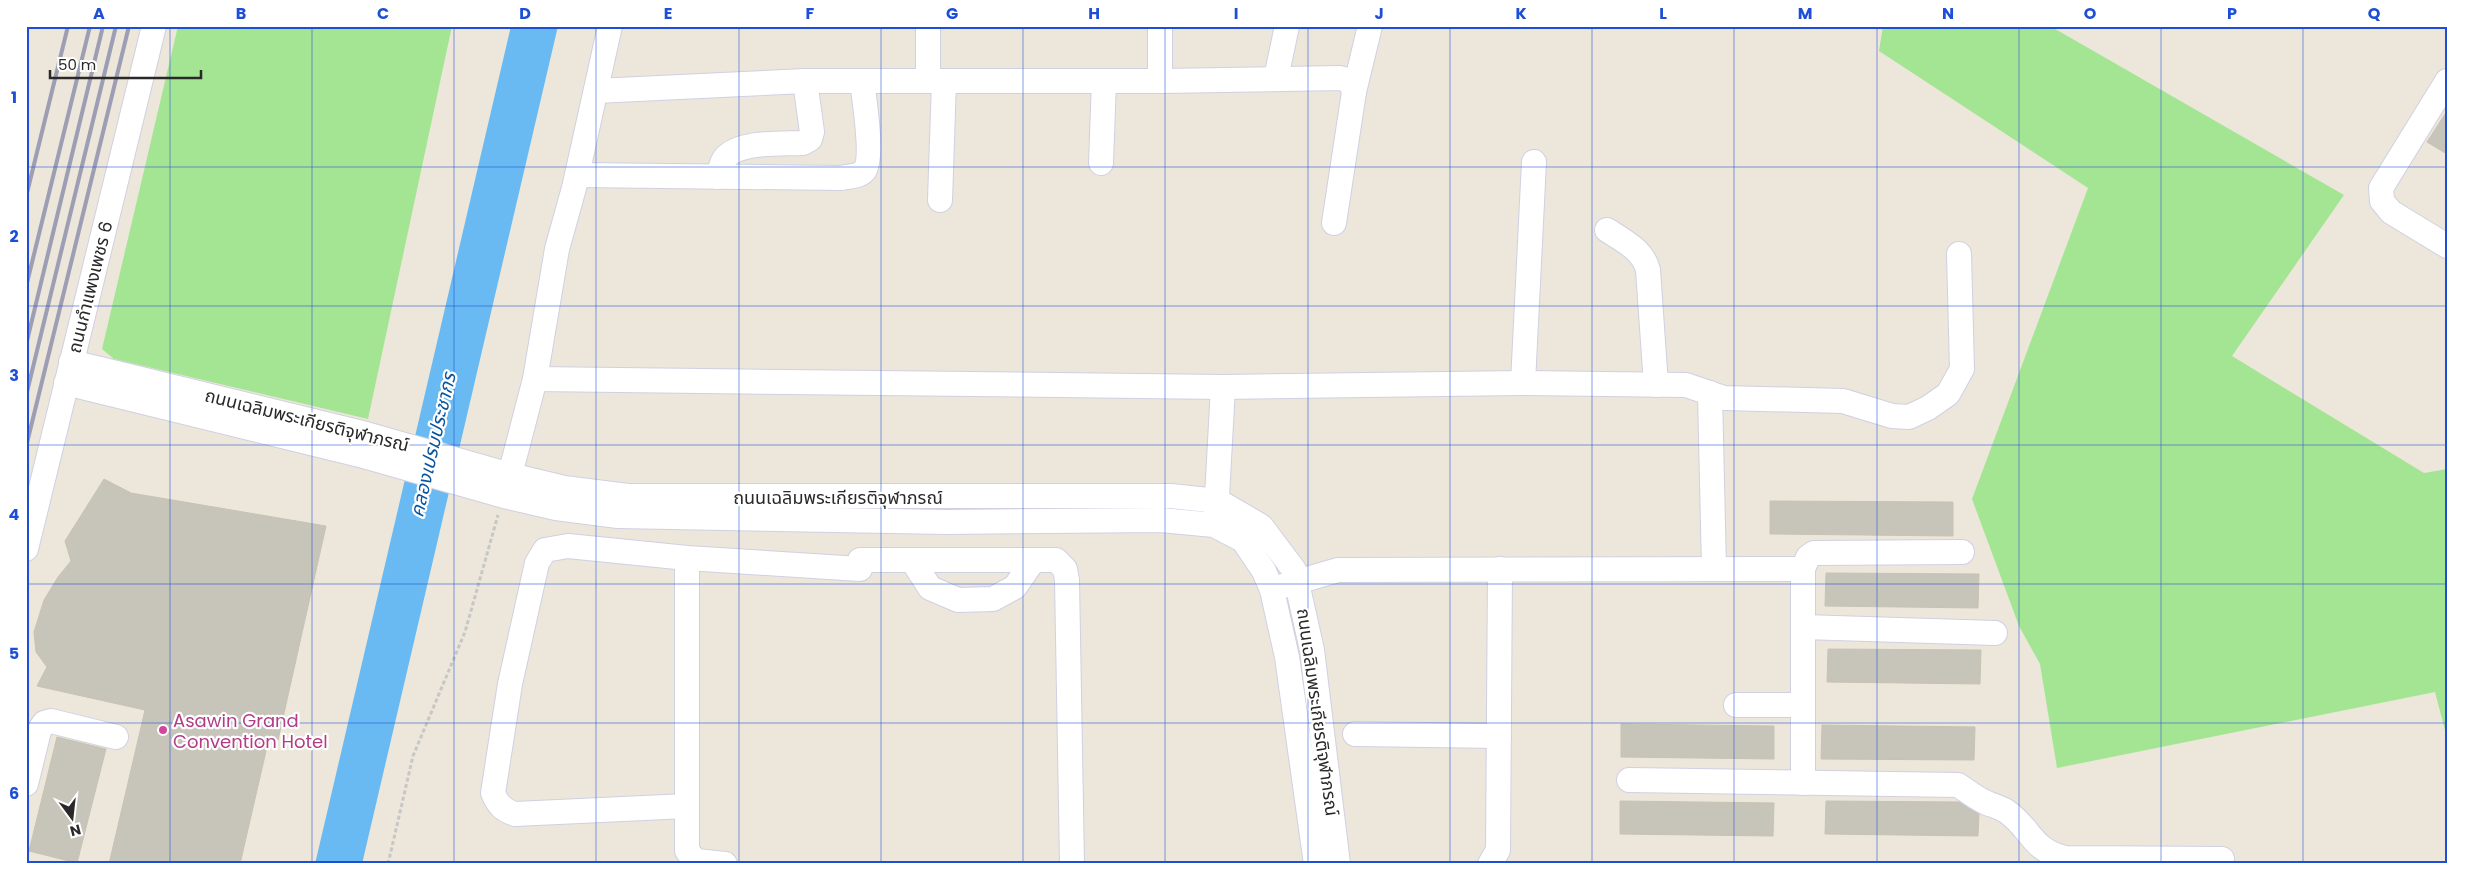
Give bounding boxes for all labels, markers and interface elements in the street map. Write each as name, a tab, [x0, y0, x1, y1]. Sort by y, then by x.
text: A	[93, 2, 105, 25]
text: B	[236, 2, 246, 25]
text: C	[377, 2, 389, 25]
text: D	[519, 2, 531, 25]
text: E	[664, 2, 672, 25]
text: F	[806, 2, 815, 25]
text: G	[946, 2, 958, 25]
text: H	[1088, 2, 1100, 25]
text: I	[1234, 2, 1238, 25]
text: J	[1374, 2, 1384, 25]
text: K	[1515, 2, 1527, 25]
text: L	[1659, 2, 1667, 25]
text: M	[1798, 2, 1812, 25]
text: N	[1942, 2, 1954, 25]
text: O	[2084, 2, 2097, 25]
text: P	[2227, 2, 2237, 25]
text: Q	[2368, 2, 2381, 25]
scale bar	[50, 48, 201, 80]
text: 50 m	[58, 54, 96, 75]
text: 1	[11, 86, 17, 109]
street label: ถนนกำแพงเพชร 6	[61, 218, 119, 356]
text: 2	[9, 225, 19, 248]
text: 3	[9, 364, 19, 387]
water label: คลองเปรมประชากร	[403, 368, 463, 520]
street label: ถนนเฉลิมพระเกียรติจุฬาภรณ์	[202, 383, 412, 457]
street label: ถนนเฉลิมพระเกียรติจุฬาภรณ์	[733, 485, 943, 510]
text: 4	[9, 503, 20, 526]
street label: ถนนเฉลิมพระเกียรติจุฬาภรณ์	[1291, 607, 1345, 817]
text: 5	[9, 642, 19, 665]
place label: Asawin Grand Convention Hotel	[173, 708, 328, 754]
marker: Asawin Grand Convention Hotel	[157, 724, 169, 736]
text: 6	[9, 782, 19, 805]
north arrow	[48, 792, 98, 842]
text: N	[68, 820, 83, 842]

